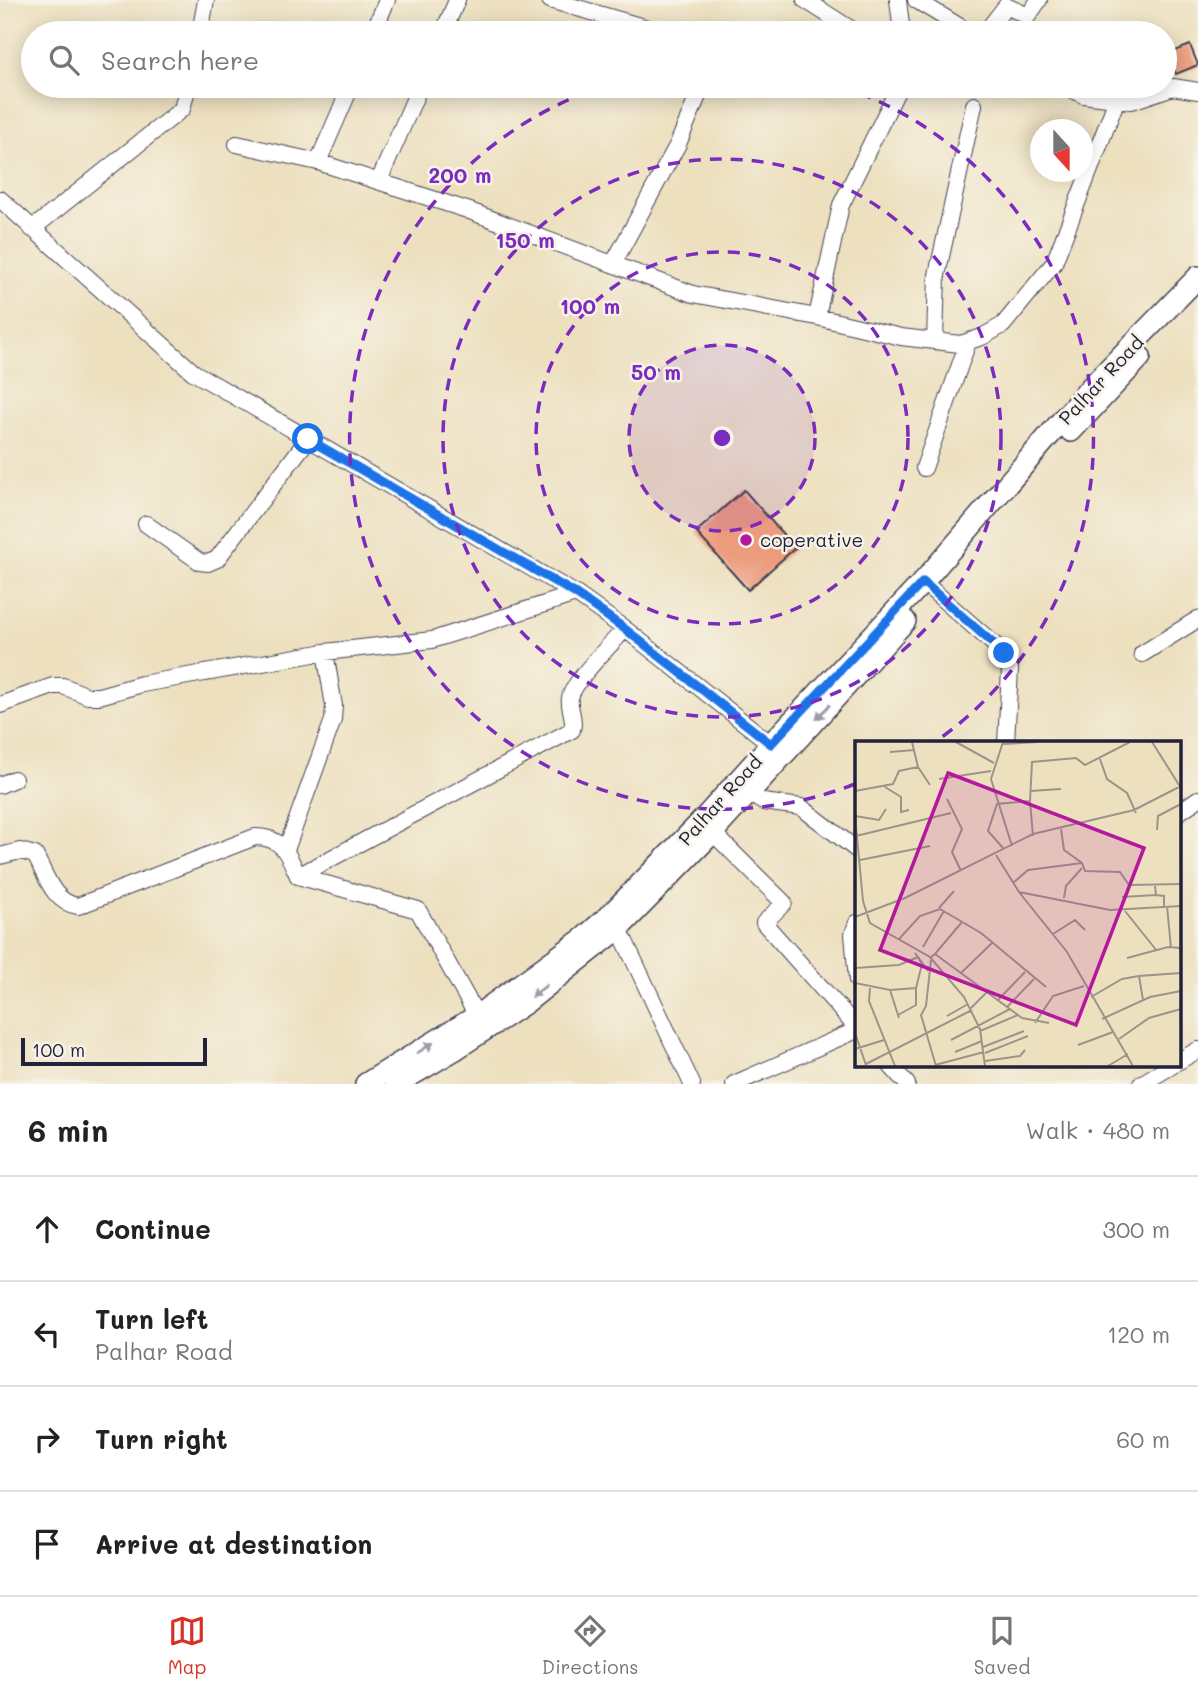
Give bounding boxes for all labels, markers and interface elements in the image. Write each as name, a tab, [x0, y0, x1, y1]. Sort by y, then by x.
search box	[21, 21, 1177, 98]
icon: search	[45, 41, 83, 79]
text: Search here	[101, 43, 259, 77]
north arrow	[1030, 119, 1093, 182]
text: 200 m	[429, 161, 491, 188]
text: 150 m	[495, 226, 555, 253]
text: 100 m	[560, 292, 620, 319]
street label: Palhar Road	[1053, 330, 1149, 430]
text: 50 m	[631, 358, 681, 385]
route start	[292, 423, 323, 454]
centre of rings	[710, 426, 734, 450]
place label: coperative	[760, 527, 863, 552]
marker: coperative	[738, 532, 754, 548]
route end	[988, 637, 1019, 668]
one-way arrow	[815, 703, 831, 721]
inset map	[855, 741, 1180, 1066]
street label: Palhar Road	[672, 749, 767, 850]
one-way arrow	[531, 984, 549, 999]
scale bar	[21, 1035, 206, 1067]
text: 100 m	[32, 1037, 85, 1062]
one-way arrow	[415, 1042, 434, 1055]
text: 6 min	[28, 1110, 108, 1150]
text: Walk · 480 m	[1025, 1115, 1170, 1145]
icon: ahead	[28, 1210, 66, 1248]
text: Continue	[95, 1212, 211, 1246]
text: 300 m	[1102, 1214, 1170, 1244]
text: Turn left	[95, 1302, 208, 1336]
icon: left	[28, 1315, 66, 1353]
text: 120 m	[1107, 1319, 1170, 1349]
text: Palhar Road	[95, 1336, 233, 1366]
icon: right	[28, 1420, 66, 1458]
text: Turn right	[95, 1422, 228, 1456]
text: 60 m	[1116, 1424, 1170, 1454]
icon: arrive	[28, 1525, 66, 1563]
text: Arrive at destination	[95, 1527, 372, 1561]
tab: Map	[168, 1612, 206, 1679]
tab: Directions	[542, 1612, 638, 1679]
tab: Saved	[974, 1612, 1030, 1679]

